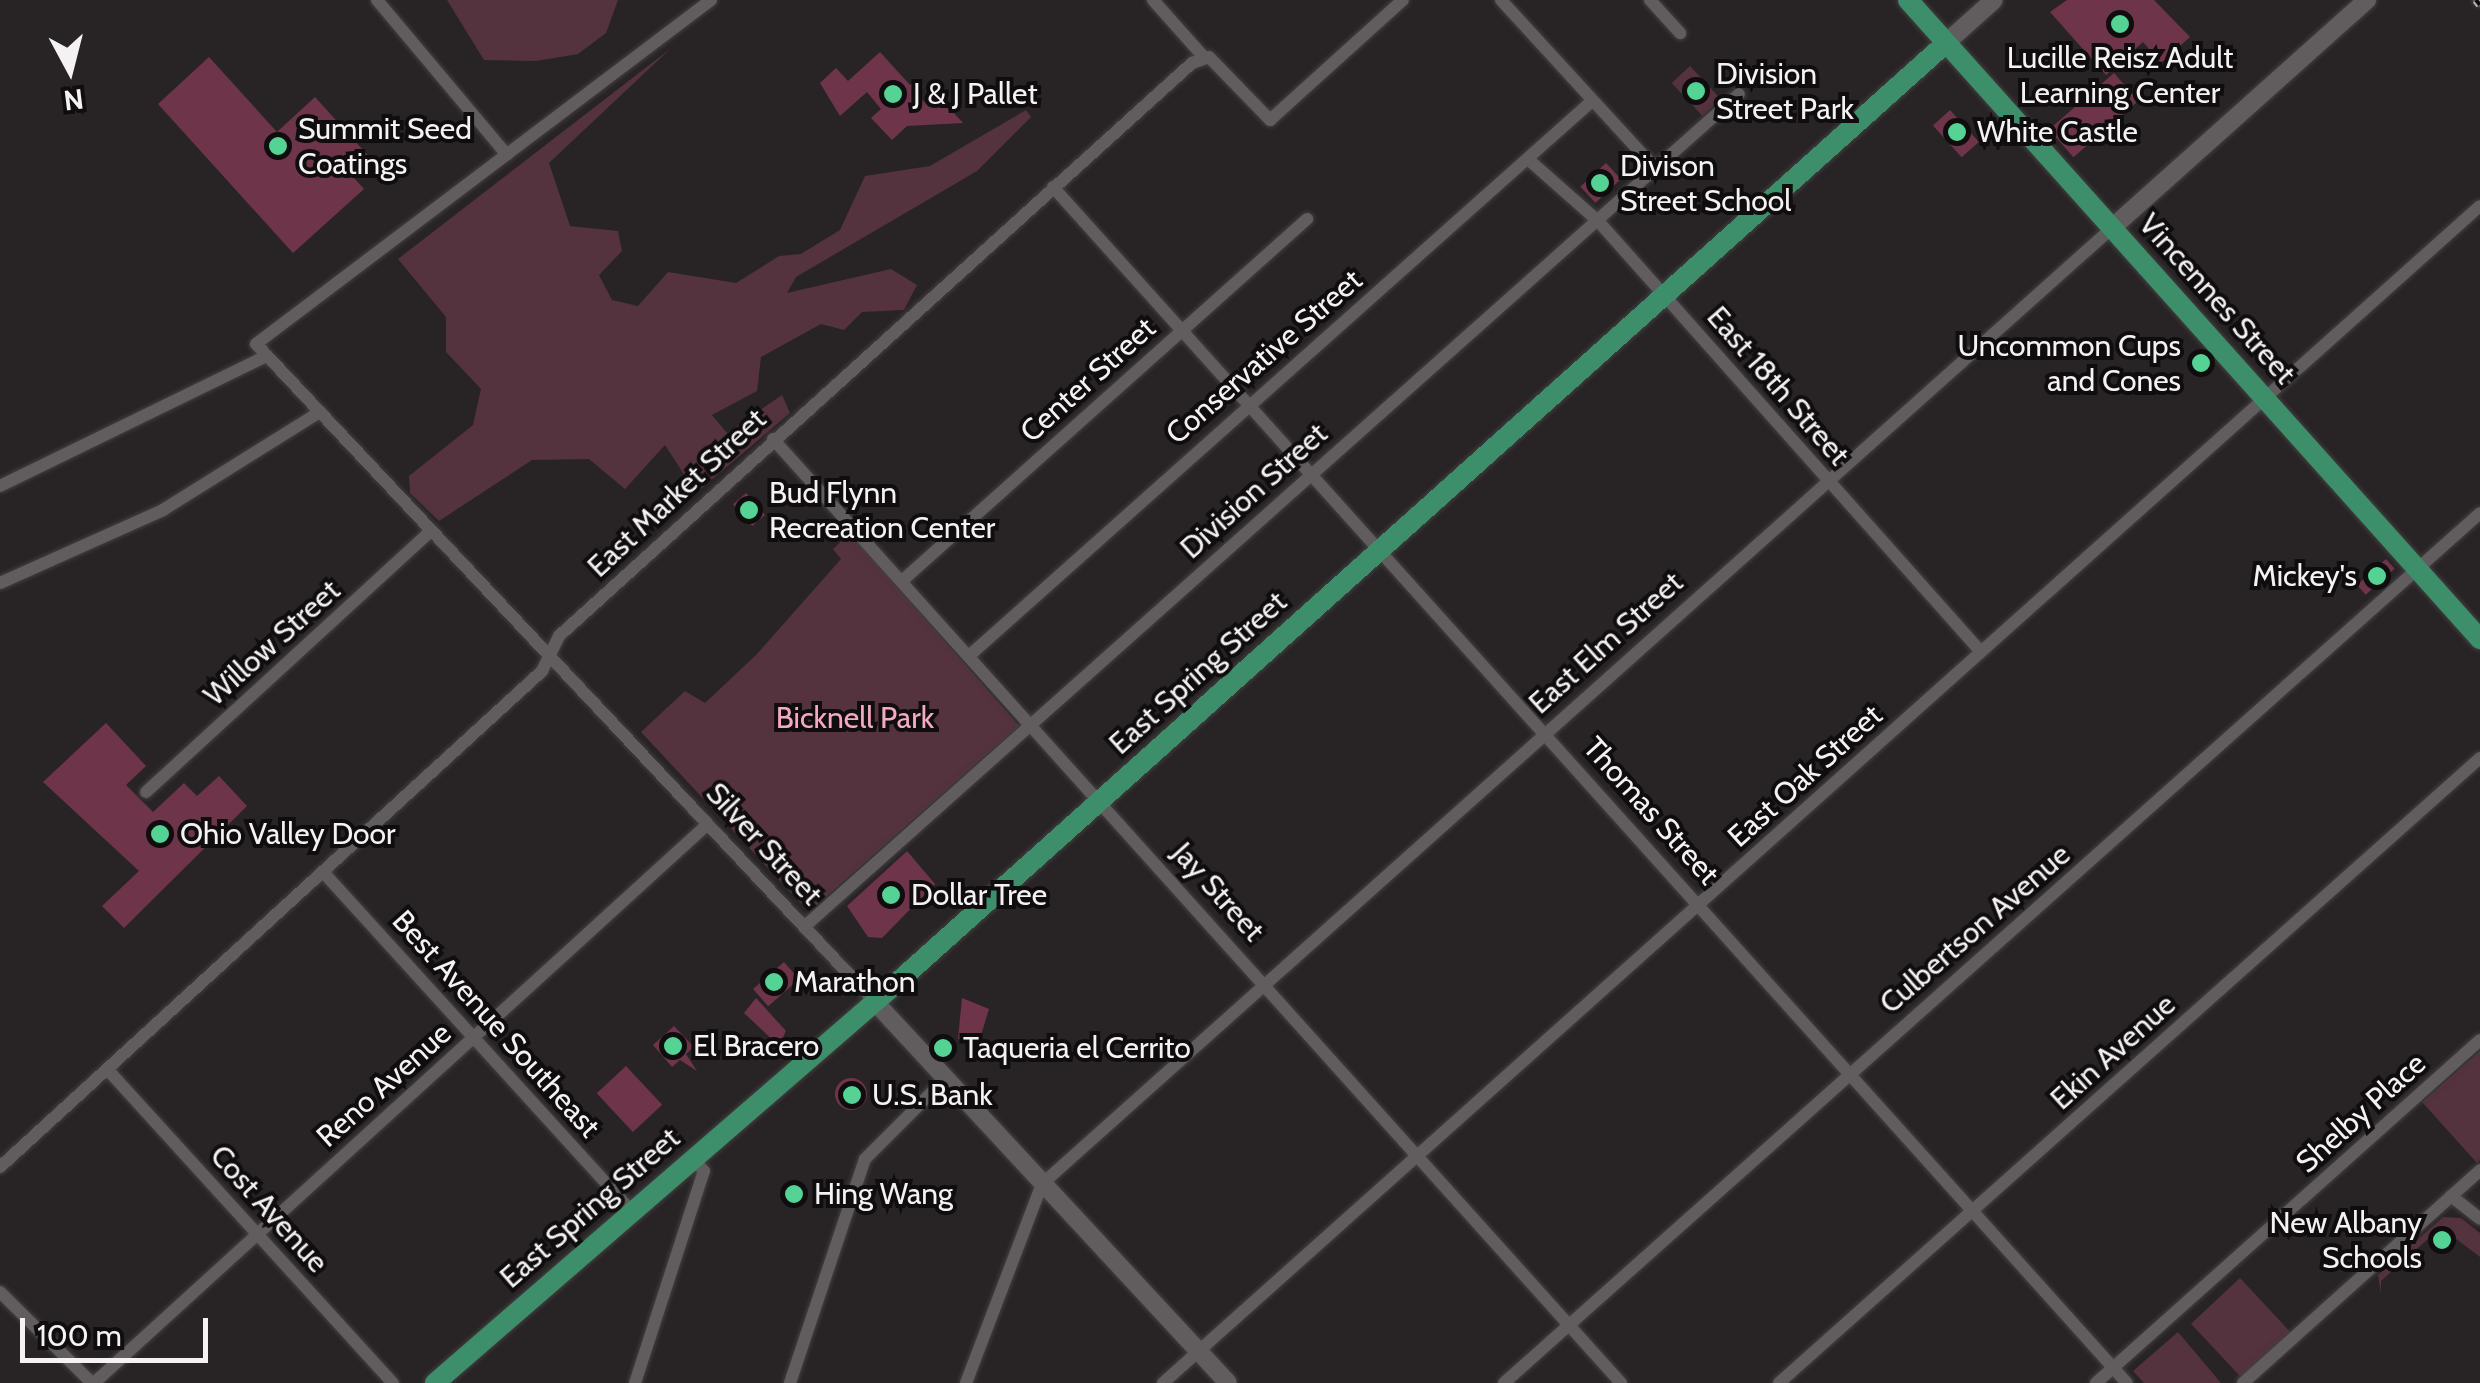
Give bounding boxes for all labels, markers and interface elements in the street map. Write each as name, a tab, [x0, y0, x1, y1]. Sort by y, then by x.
marker: Lucille Reisz Adult Learning Center	[2109, 13, 2131, 35]
north arrow	[20, 20, 120, 120]
place label: Lucille Reisz Adult Learning Center	[2007, 40, 2233, 110]
place label: Division Street Park	[1716, 56, 1854, 126]
place label: J & J Pallet	[913, 76, 1037, 112]
marker: Division Street Park	[1685, 80, 1707, 102]
text: N	[62, 82, 86, 118]
marker: J & J Pallet	[882, 83, 904, 105]
place label: Summit Seed Coatings	[298, 111, 472, 182]
place label: White Castle	[1977, 114, 2138, 150]
marker: White Castle	[1946, 121, 1968, 143]
marker: Summit Seed Coatings	[267, 135, 289, 157]
place label: Divison Street School	[1620, 148, 1791, 218]
marker: Divison Street School	[1589, 172, 1611, 194]
street label: Vincennes Street	[2131, 206, 2303, 392]
street label: Conservative Street	[1159, 262, 1369, 452]
street label: East 18th Street	[1699, 299, 1857, 473]
street label: Center Street	[1013, 310, 1163, 450]
place label: Uncommon Cups and Cones	[1958, 328, 2181, 398]
marker: Uncommon Cups and Cones	[2190, 352, 2212, 374]
street label: East Market Street	[580, 401, 774, 585]
street label: Division Street	[1173, 416, 1335, 566]
place label: Bud Flynn Recreation Center	[769, 475, 995, 546]
marker: Bud Flynn Recreation Center	[738, 499, 760, 521]
place label: Mickey's	[2253, 558, 2357, 594]
street label: East Elm Street	[1522, 565, 1690, 721]
marker: Mickey's	[2366, 565, 2388, 587]
street label: Willow Street	[197, 573, 347, 713]
street label: East Spring Street	[1102, 584, 1294, 762]
street label: East Oak Street	[1721, 697, 1889, 855]
park label: Bicknell Park	[776, 700, 934, 736]
street label: Thomas Street	[1576, 730, 1726, 892]
street label: Silver Street	[698, 776, 830, 912]
place label: Ohio Valley Door	[180, 816, 396, 852]
marker: Ohio Valley Door	[149, 823, 171, 845]
street label: Jay Street	[1164, 835, 1272, 949]
street label: Culbertson Avenue	[1873, 837, 2077, 1021]
place label: Dollar Tree	[911, 877, 1047, 913]
marker: Dollar Tree	[880, 884, 902, 906]
street label: Best Avenue Southeast	[385, 903, 607, 1145]
place label: Marathon	[794, 964, 916, 1000]
marker: Marathon	[763, 971, 785, 993]
street label: Ekin Avenue	[2043, 987, 2183, 1117]
street label: Reno Avenue	[310, 1015, 458, 1155]
place label: El Bracero	[693, 1028, 819, 1064]
place label: Taqueria el Cerrito	[963, 1030, 1191, 1066]
marker: El Bracero	[662, 1035, 684, 1057]
marker: Taqueria el Cerrito	[932, 1037, 954, 1059]
street label: Shelby Place	[2289, 1046, 2433, 1180]
place label: U.S. Bank	[872, 1077, 993, 1113]
marker: U.S. Bank	[841, 1084, 863, 1106]
street label: East Spring Street	[493, 1120, 687, 1296]
street label: Cost Avenue	[202, 1138, 336, 1280]
place label: Hing Wang	[814, 1176, 953, 1212]
marker: Hing Wang	[783, 1183, 805, 1205]
place label: New Albany Schools	[2270, 1205, 2422, 1276]
marker: New Albany Schools	[2431, 1229, 2453, 1251]
scale bar	[25, 1298, 212, 1360]
text: 100 m	[37, 1317, 122, 1354]

